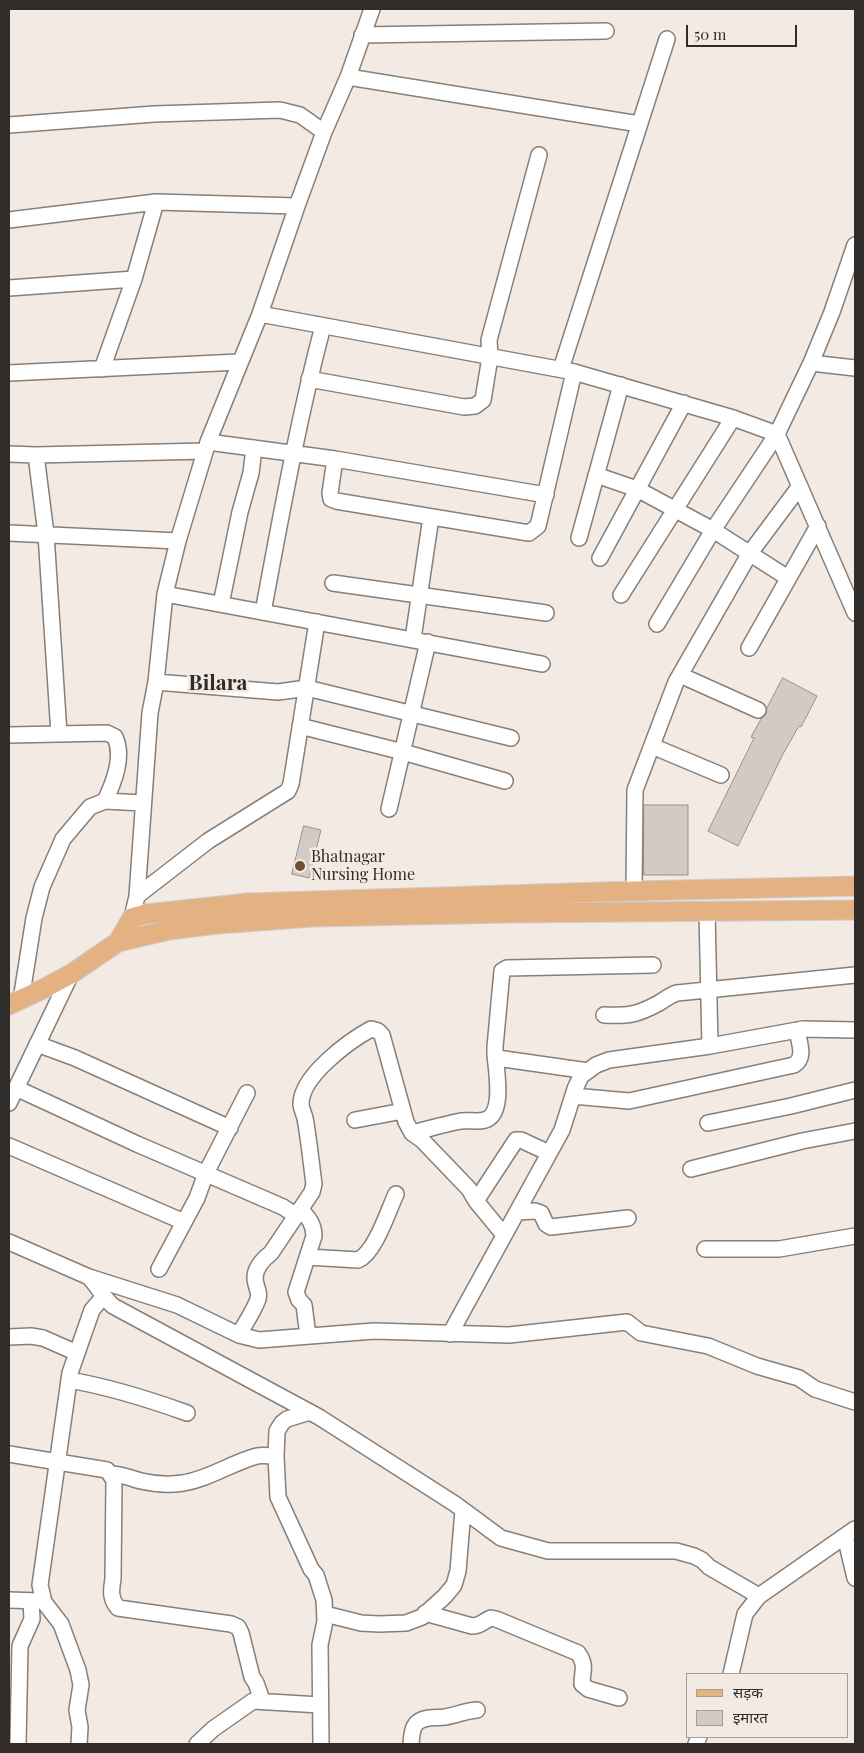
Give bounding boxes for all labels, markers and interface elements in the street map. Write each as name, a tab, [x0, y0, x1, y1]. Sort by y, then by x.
scale bar	[689, 15, 800, 47]
text: 50 m	[694, 24, 726, 44]
district label: Bilara	[189, 670, 247, 696]
place label: Bhatnagar Nursing Home	[311, 847, 415, 885]
marker: Bhatnagar Nursing Home	[293, 859, 307, 873]
legend	[686, 1673, 849, 1738]
text: सड़क	[733, 1682, 763, 1702]
text: इमारत	[733, 1707, 768, 1727]

